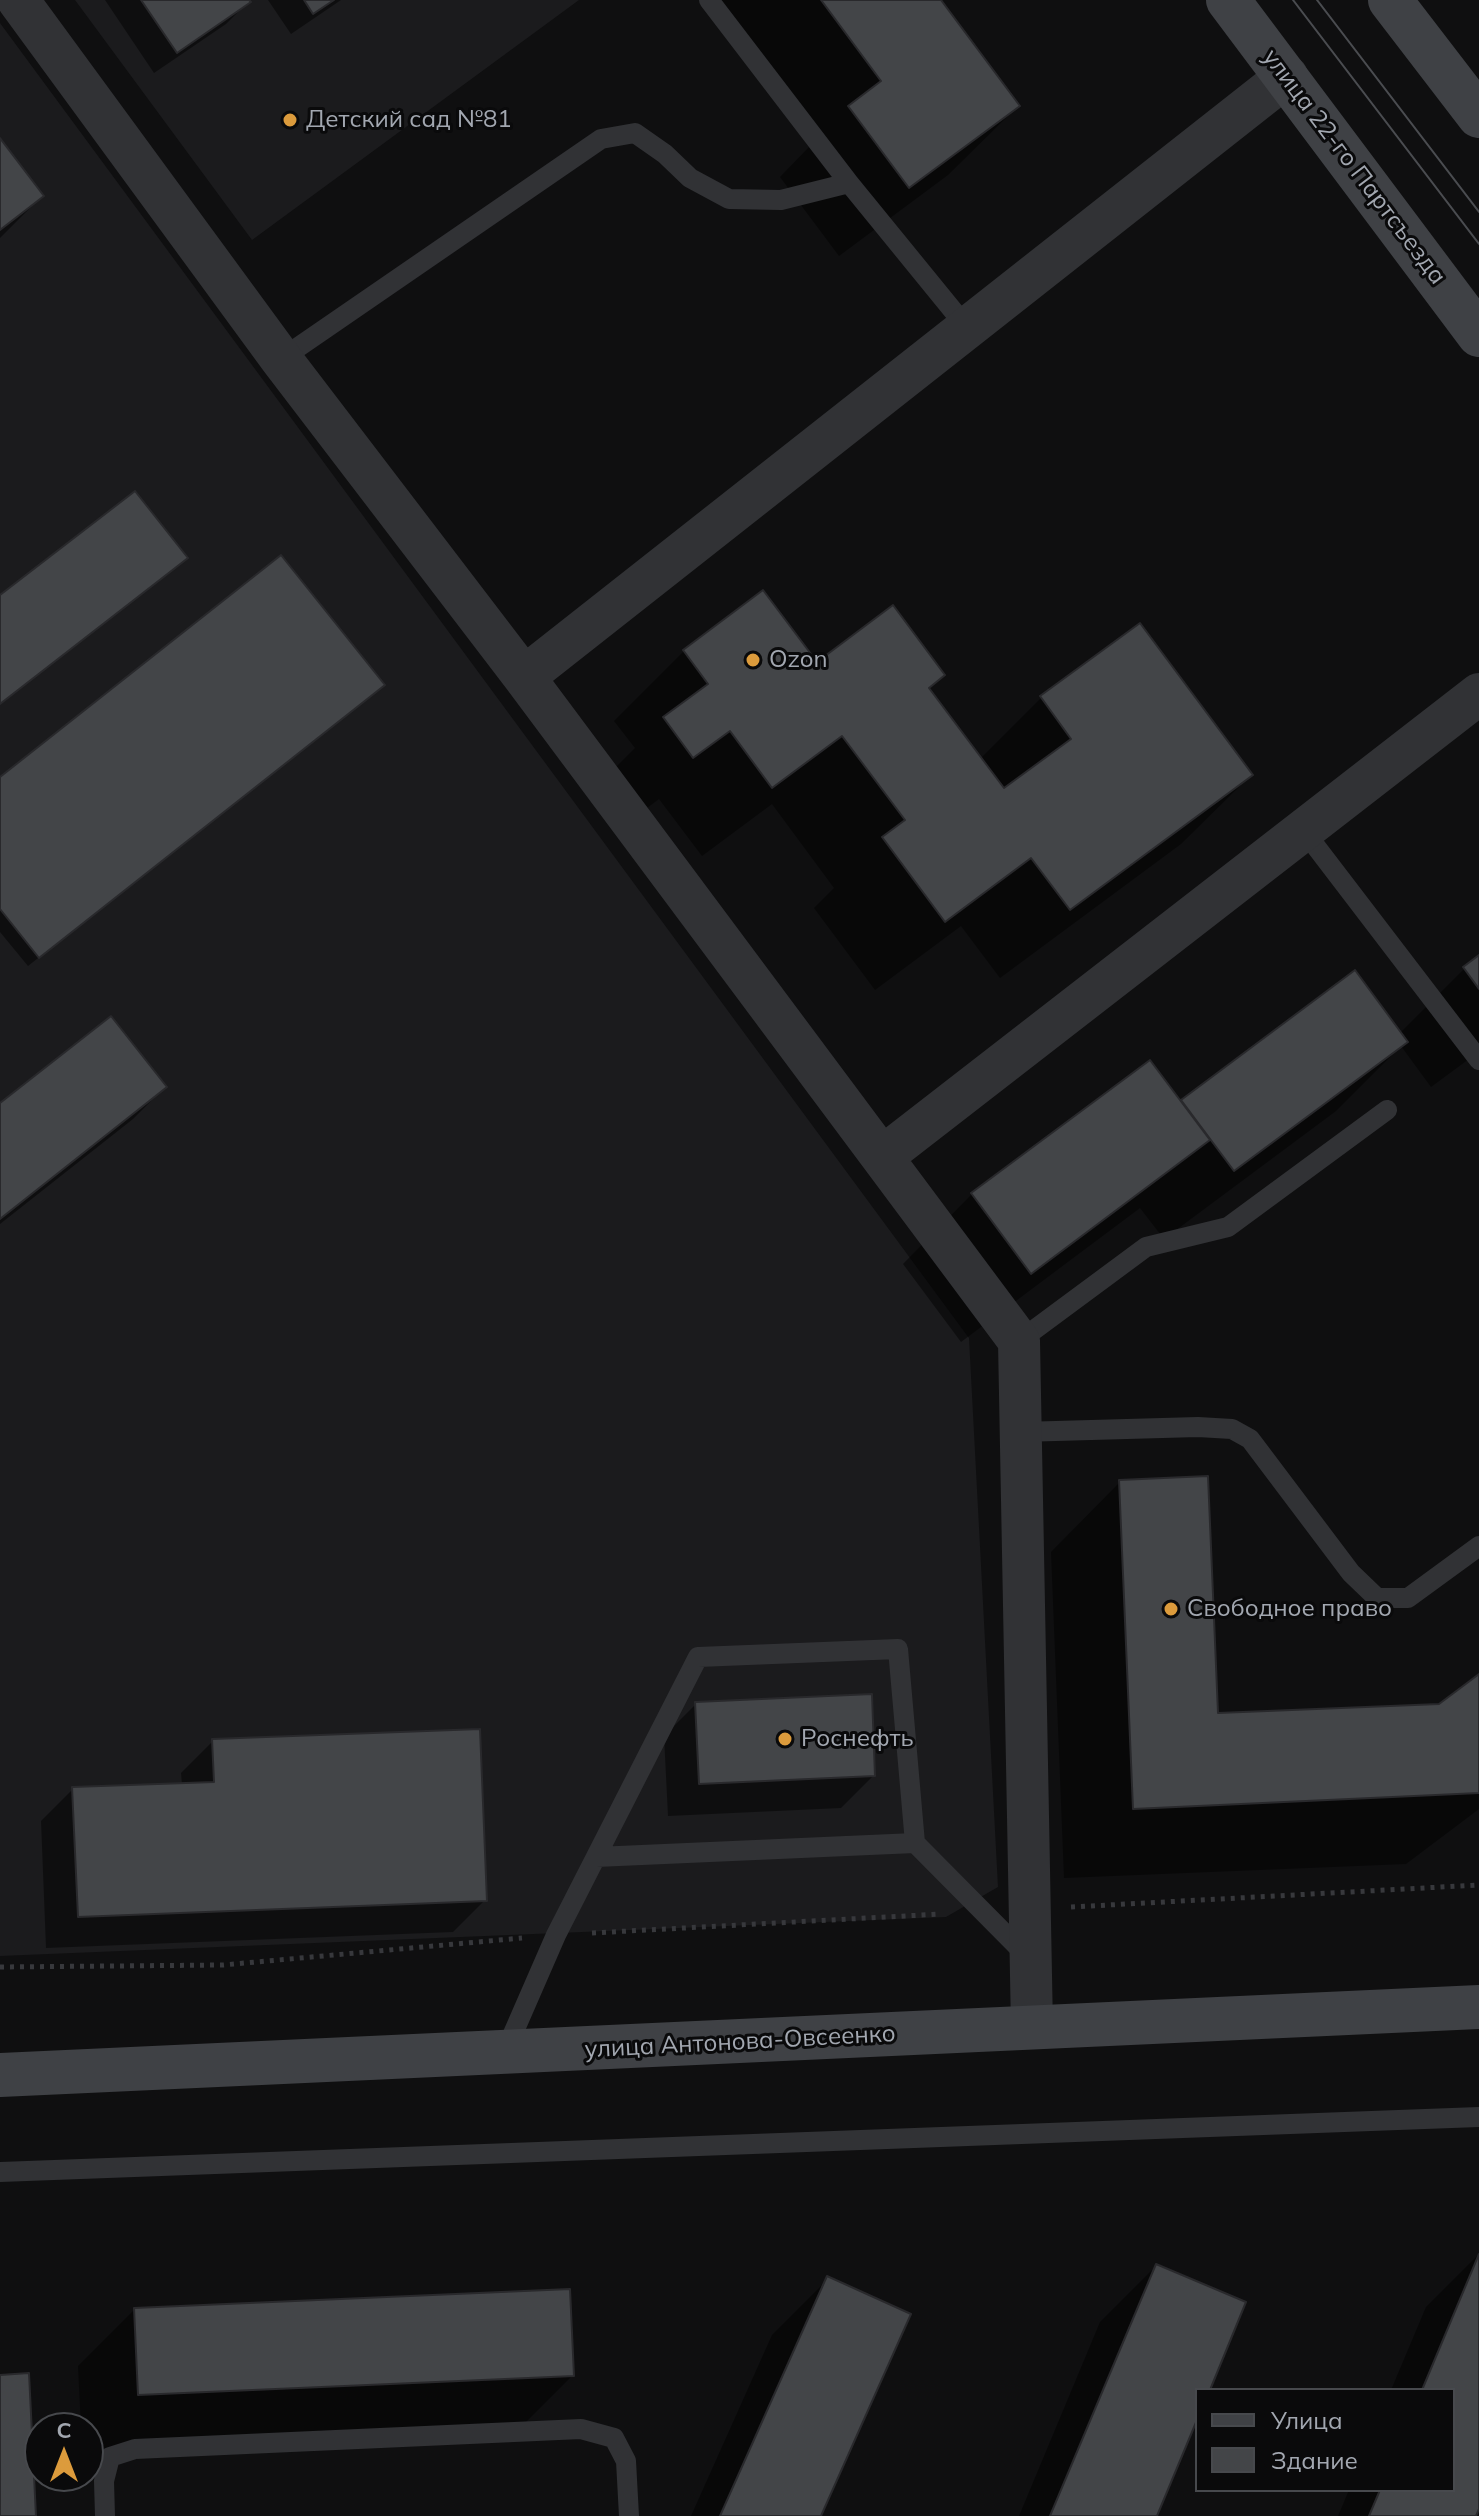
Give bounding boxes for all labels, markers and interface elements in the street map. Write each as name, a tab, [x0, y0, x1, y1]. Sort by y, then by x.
street label: улица 22-го Партсъезда	[1256, 44, 1452, 290]
place label: Детский сад №81	[306, 106, 512, 134]
marker: Детский сад №81	[281, 111, 299, 129]
place label: Ozon	[769, 646, 828, 674]
marker: Ozon	[744, 651, 762, 669]
place label: Свободное право	[1187, 1595, 1392, 1623]
marker: Свободное право	[1162, 1600, 1180, 1618]
place label: Роснефть	[801, 1725, 914, 1753]
marker: Роснефть	[776, 1730, 794, 1748]
street label: улица Антонова-Овсеенко	[584, 2019, 896, 2065]
legend	[1195, 2388, 1455, 2492]
text: Улица	[1271, 2405, 1343, 2435]
north arrow	[24, 2412, 104, 2492]
text: С	[56, 2416, 72, 2444]
text: Здание	[1271, 2445, 1358, 2475]

